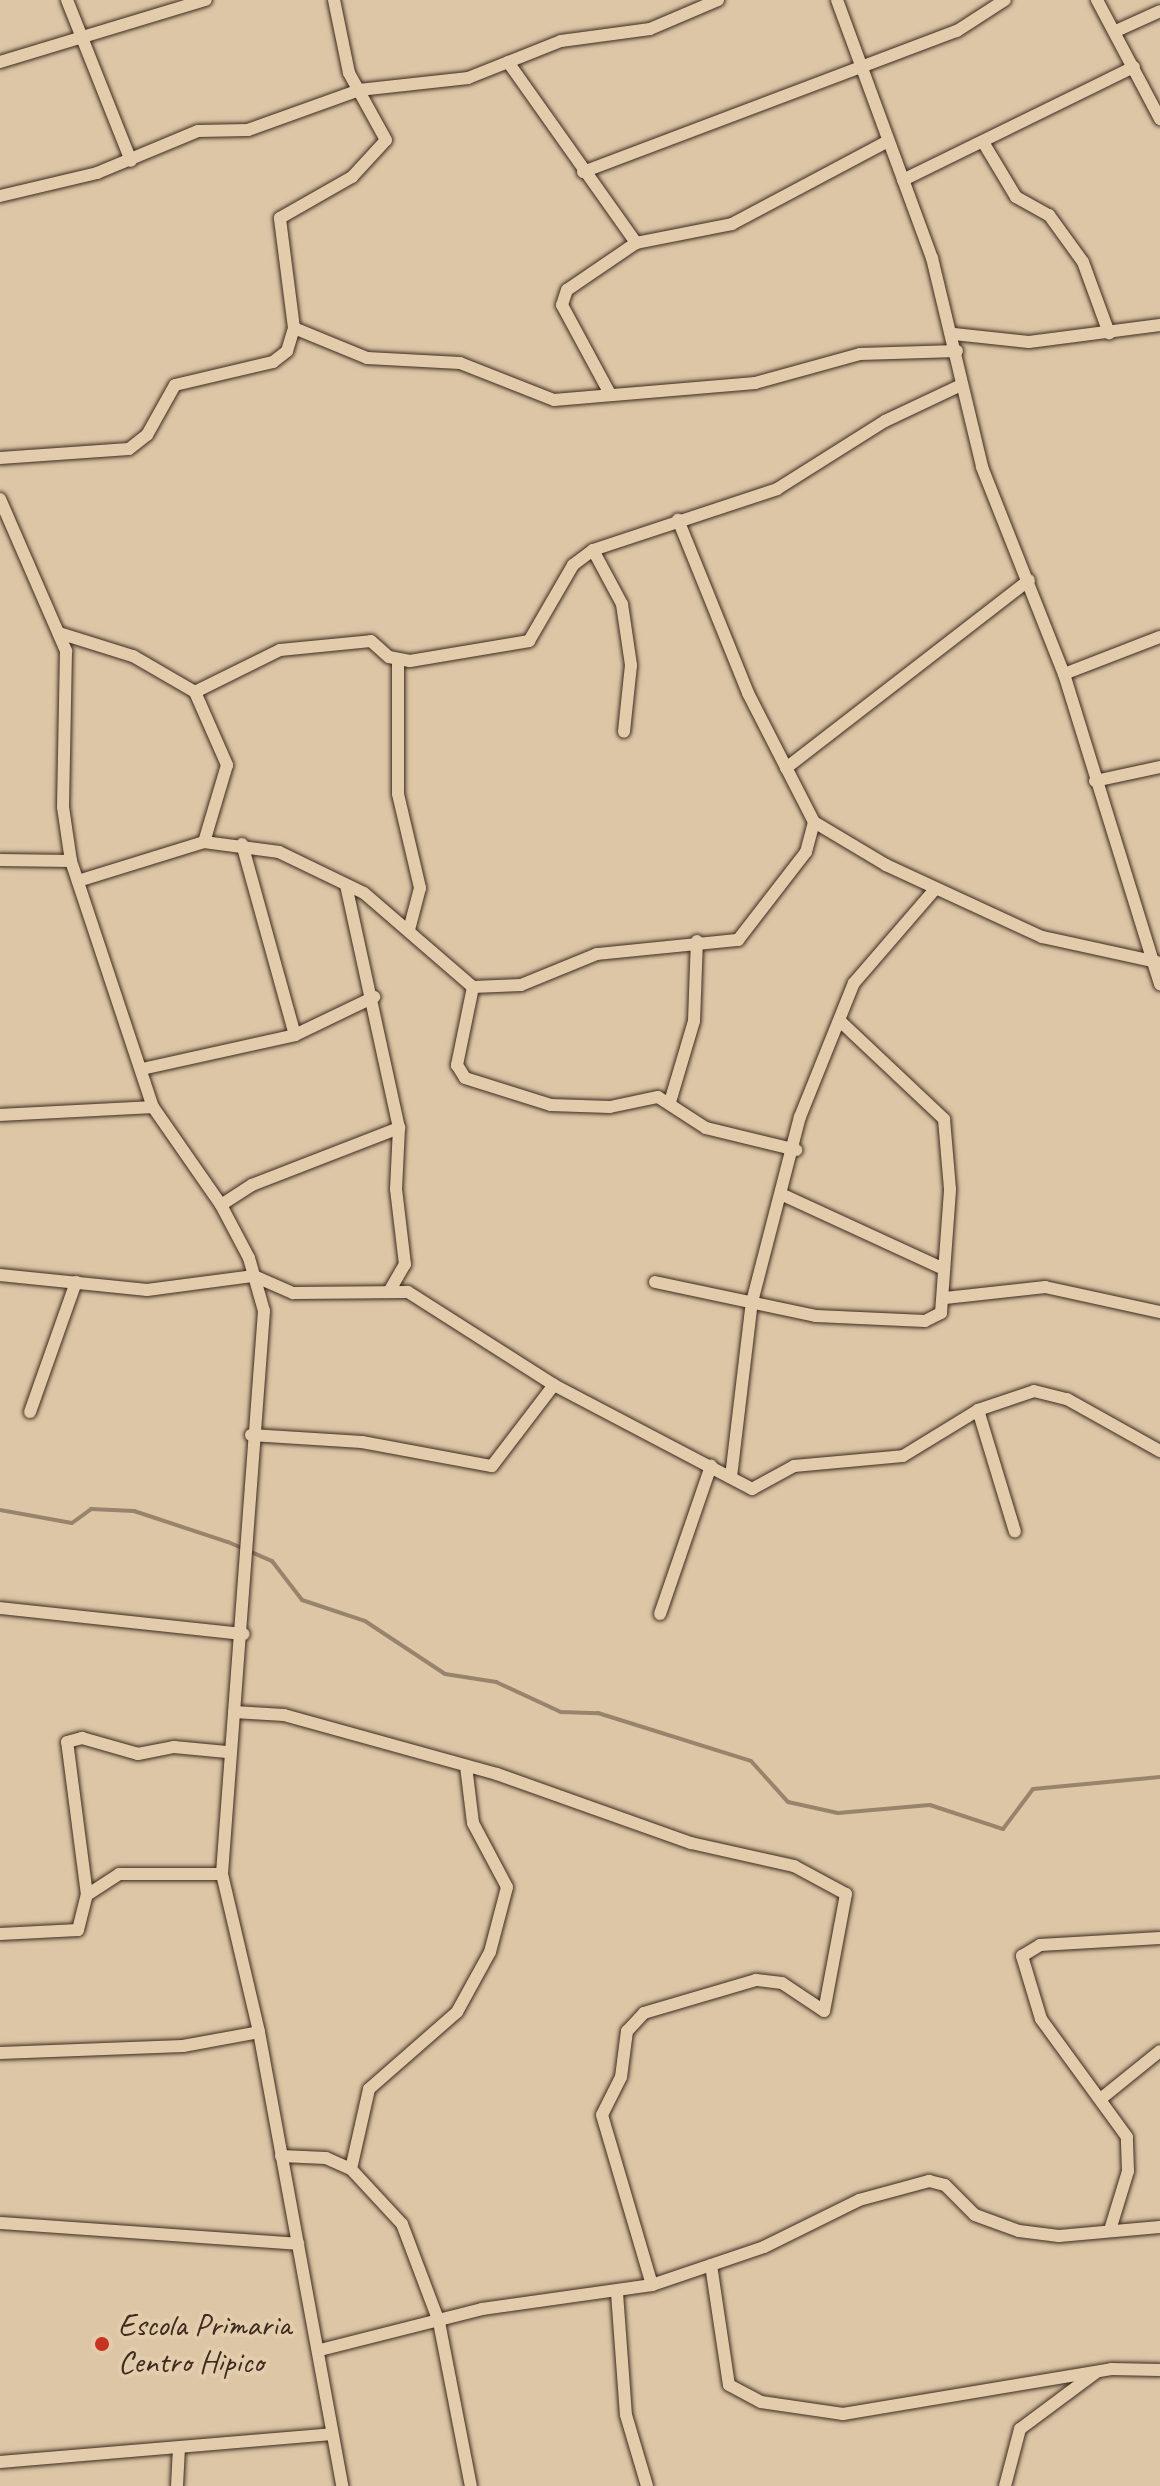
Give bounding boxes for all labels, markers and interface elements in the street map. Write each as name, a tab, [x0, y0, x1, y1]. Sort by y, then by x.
place label: Escola Primaria Centro Hipico	[118, 2307, 291, 2382]
marker: Escola Primaria Centro Hipico	[93, 2335, 111, 2353]

